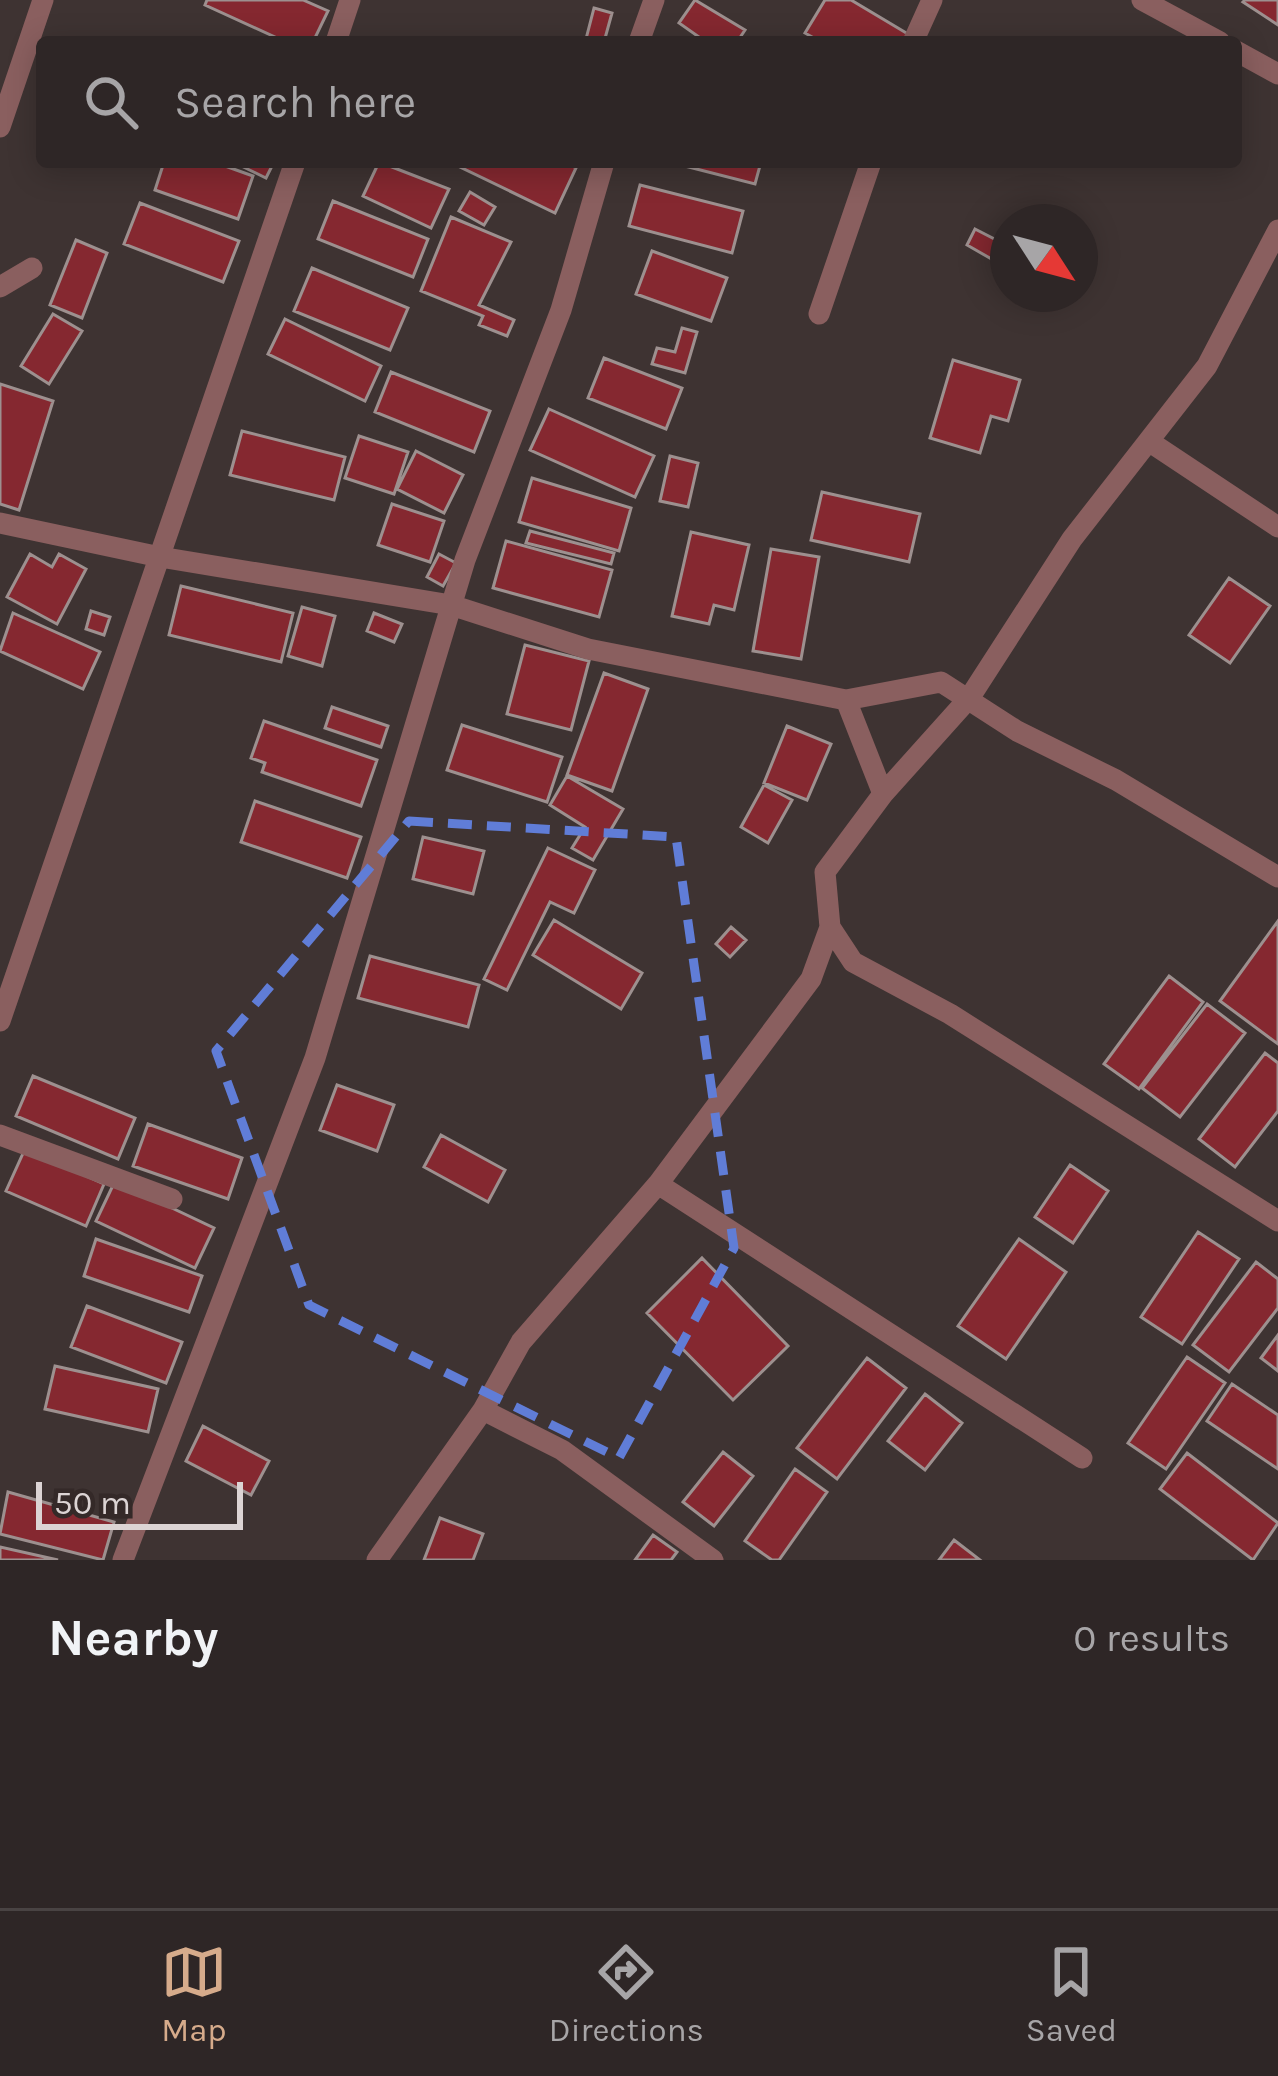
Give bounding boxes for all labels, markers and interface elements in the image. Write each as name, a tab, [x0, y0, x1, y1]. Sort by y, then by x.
search box	[36, 36, 1242, 168]
icon: search	[78, 69, 144, 135]
text: Search here	[174, 76, 416, 128]
north arrow	[990, 204, 1098, 312]
scale bar	[36, 1476, 243, 1529]
text: 50 m	[54, 1484, 131, 1522]
text: Nearby	[48, 1608, 218, 1668]
text: 0 results	[1073, 1615, 1230, 1661]
tab: Map	[161, 1939, 227, 2049]
tab: Directions	[549, 1939, 704, 2049]
tab: Saved	[1026, 1939, 1117, 2049]

